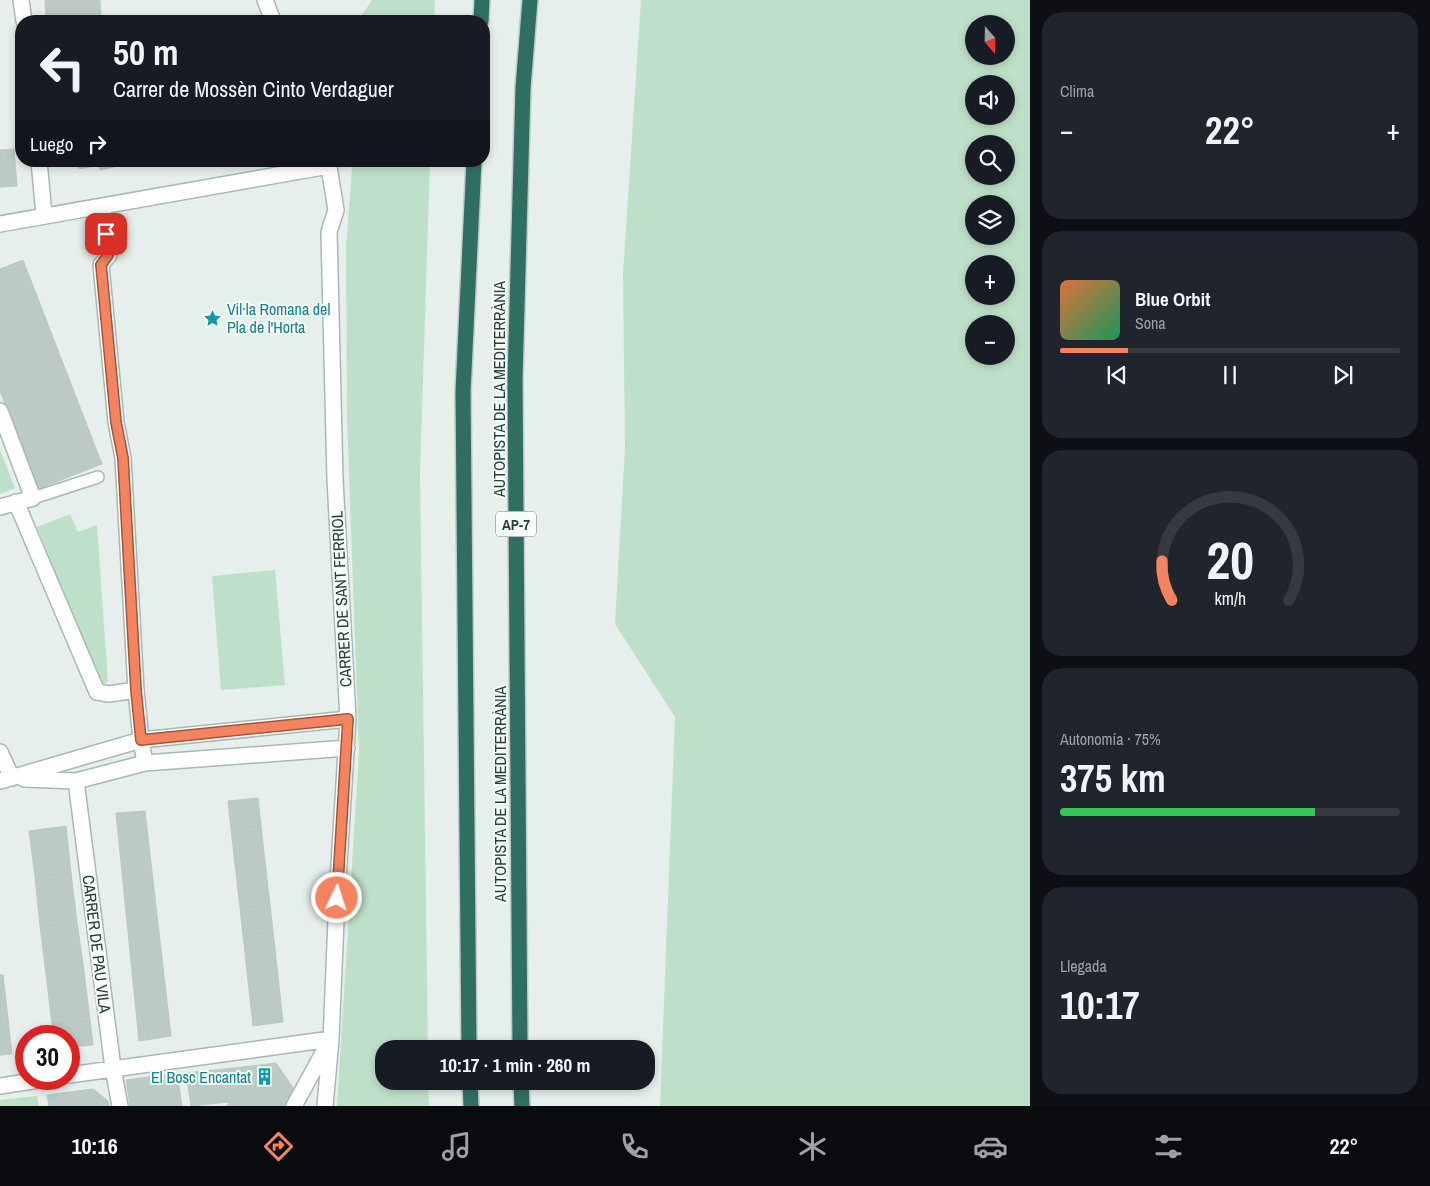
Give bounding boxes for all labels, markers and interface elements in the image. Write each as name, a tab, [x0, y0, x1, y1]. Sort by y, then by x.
north arrow	[965, 15, 1015, 65]
map controls	[965, 15, 1015, 365]
text: 50 m	[113, 29, 178, 76]
icon: left	[30, 35, 95, 100]
text: Carrer de Mossèn Cinto Verdaguer	[113, 74, 394, 104]
button: sound	[965, 75, 1015, 125]
text: Clima	[1060, 80, 1094, 102]
text: 22°	[1205, 105, 1255, 156]
text: −	[1060, 111, 1073, 149]
text: +	[1387, 111, 1400, 149]
icon: right	[83, 130, 111, 158]
text: Luego	[30, 131, 73, 157]
button: search	[965, 135, 1015, 185]
button: layers	[965, 195, 1015, 245]
pin	[85, 213, 127, 255]
icon: arrive	[92, 220, 120, 248]
button: +	[965, 255, 1015, 305]
street label: AUTOPISTA DE LA MEDITERRÀNIA	[488, 281, 510, 498]
text: Blue Orbit	[1135, 286, 1210, 312]
place label: Vil·la Romana del Pla de l'Horta	[227, 298, 330, 338]
place icon: Vil·la Romana del Pla de l'Horta	[203, 308, 223, 328]
text: Sona	[1135, 312, 1166, 334]
button: −	[965, 315, 1015, 365]
icon: previous	[1103, 361, 1131, 389]
icon: pause	[1216, 361, 1244, 389]
icon: next	[1329, 361, 1357, 389]
street label: CARRER DE SANT FERRIOL	[325, 510, 357, 688]
road number: AP-7	[496, 512, 536, 536]
text: 20	[1206, 525, 1254, 595]
text: km/h	[1214, 587, 1246, 611]
street label: AUTOPISTA DE LA MEDITERRÀNIA	[489, 686, 511, 903]
text: Autonomía · 75%	[1060, 728, 1161, 750]
text: 375 km	[1060, 753, 1166, 804]
position arrow	[310, 871, 362, 923]
street label: CARRER DE PAU VILA	[78, 874, 116, 1015]
text: Llegada	[1060, 955, 1107, 977]
text: 10:17	[1060, 980, 1140, 1031]
speed limit sign: 30	[15, 1025, 80, 1090]
text: 10:17 · 1 min · 260 m	[440, 1052, 590, 1078]
place label: El Bosc Encantat	[151, 1066, 251, 1088]
building icon: El Bosc Encantat	[255, 1067, 275, 1087]
icon: directions	[261, 1129, 296, 1164]
icon: music	[439, 1129, 474, 1164]
icon: phone	[617, 1129, 652, 1164]
icon: climate	[795, 1129, 830, 1164]
icon: car	[973, 1129, 1008, 1164]
icon: filters	[1151, 1129, 1186, 1164]
text: 10:16	[72, 1131, 118, 1161]
text: 22°	[1329, 1131, 1358, 1161]

